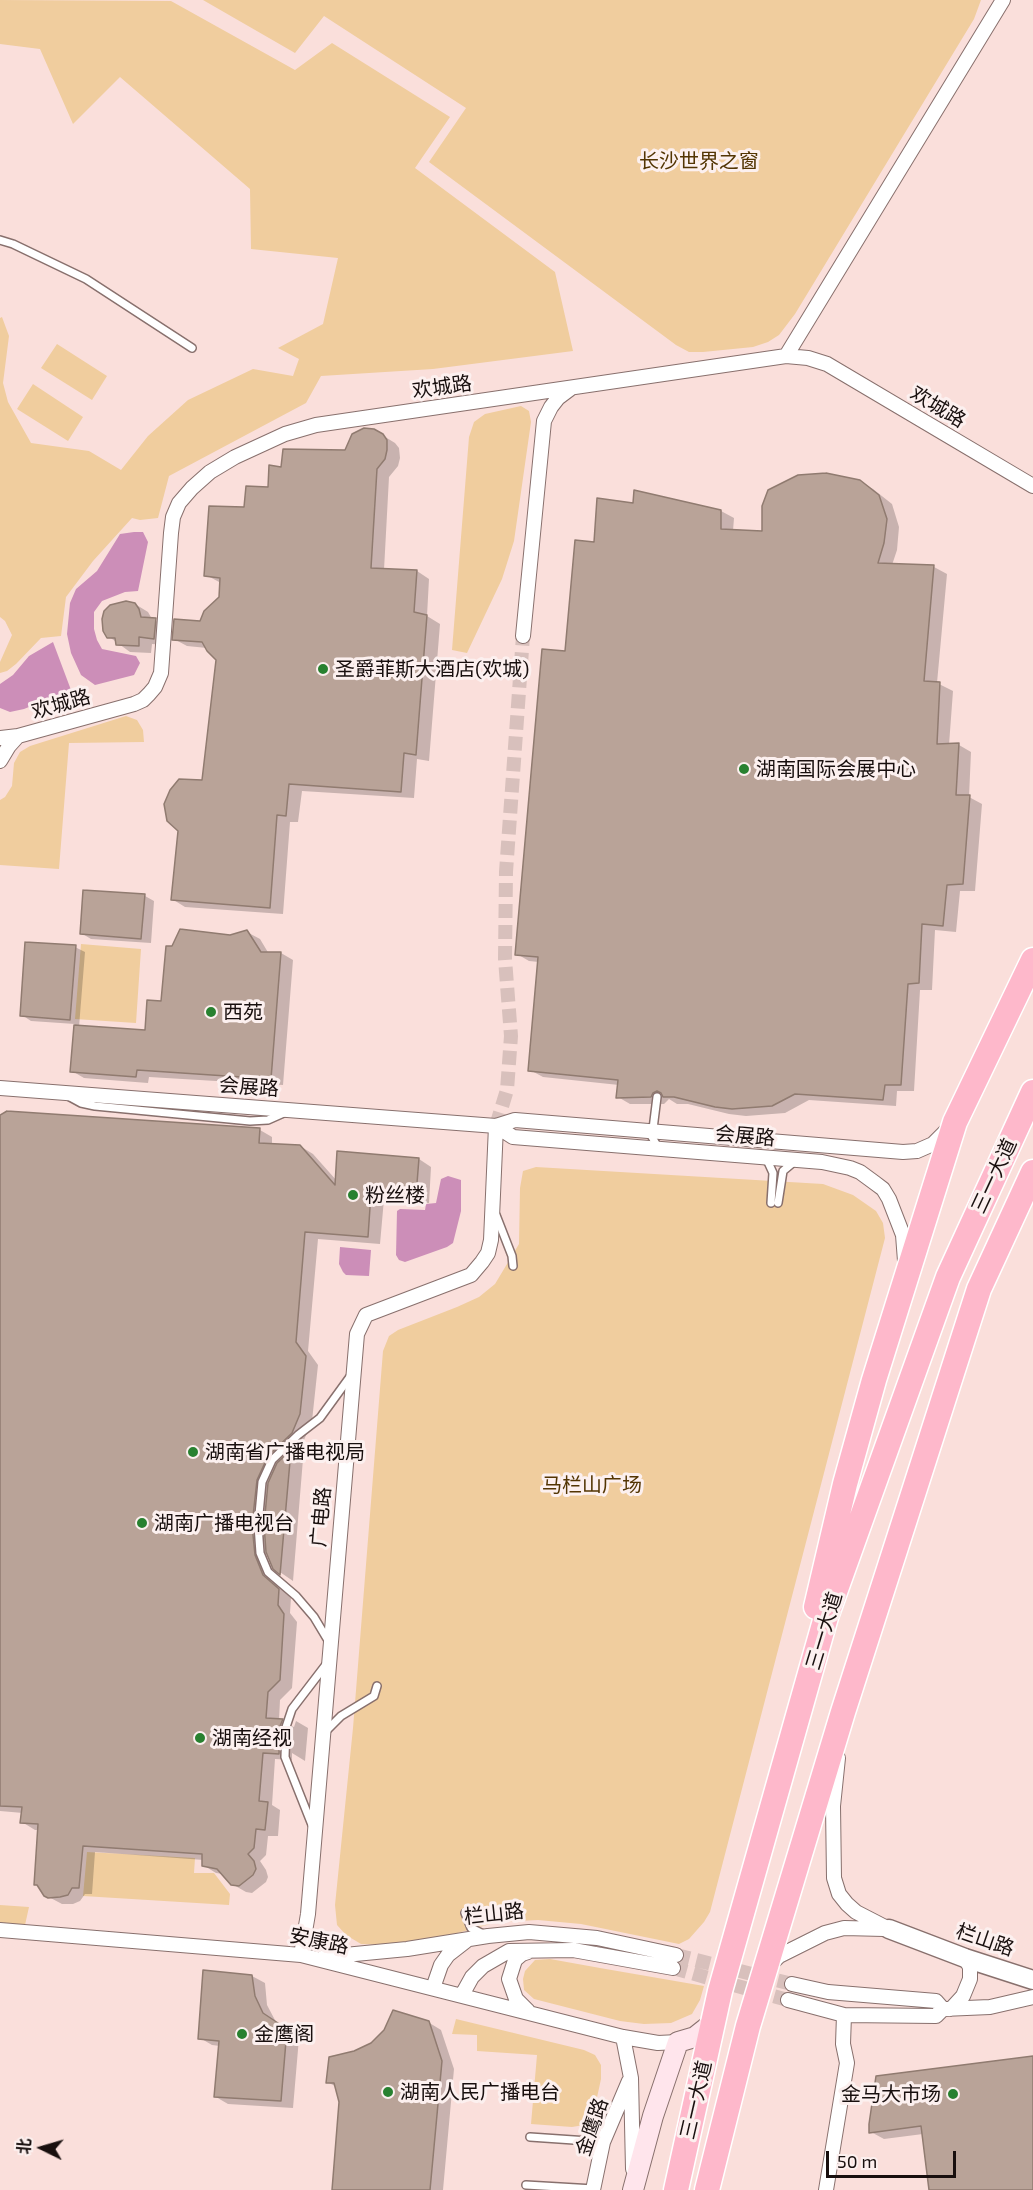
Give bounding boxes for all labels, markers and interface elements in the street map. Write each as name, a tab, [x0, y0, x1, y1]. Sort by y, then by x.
park label: 长沙世界之窗	[639, 149, 759, 173]
street label: 欢城路	[411, 371, 473, 403]
street label: 欢城路	[906, 381, 970, 433]
place label: 圣爵菲斯大酒店(欢城)	[335, 657, 529, 681]
marker: 圣爵菲斯大酒店(欢城)	[316, 662, 330, 676]
street label: 欢城路	[29, 684, 93, 724]
place label: 湖南国际会展中心	[756, 757, 916, 781]
marker: 湖南国际会展中心	[737, 762, 751, 776]
place label: 西苑	[223, 1000, 263, 1024]
marker: 西苑	[204, 1005, 218, 1019]
street label: 会展路	[218, 1073, 280, 1101]
street label: 会展路	[714, 1121, 776, 1151]
street label: 三一大道	[966, 1135, 1022, 1217]
place label: 粉丝楼	[365, 1183, 425, 1207]
marker: 粉丝楼	[346, 1188, 360, 1202]
place label: 湖南省广播电视局	[205, 1440, 365, 1464]
marker: 湖南省广播电视局	[186, 1445, 200, 1459]
park label: 马栏山广场	[542, 1473, 642, 1497]
street label: 广电路	[306, 1486, 336, 1548]
place label: 湖南广播电视台	[154, 1511, 294, 1535]
marker: 湖南广播电视台	[135, 1516, 149, 1530]
street label: 三一大道	[801, 1589, 847, 1673]
place label: 湖南经视	[212, 1726, 292, 1750]
marker: 湖南经视	[193, 1731, 207, 1745]
street label: 栏山路	[463, 1899, 525, 1929]
street label: 栏山路	[953, 1919, 1017, 1961]
street label: 安康路	[287, 1923, 351, 1959]
place label: 金鹰阁	[254, 2022, 314, 2046]
marker: 金鹰阁	[235, 2027, 249, 2041]
street label: 三一大道	[675, 2058, 717, 2142]
place label: 湖南人民广播电台	[400, 2080, 560, 2104]
place label: 金马大市场	[841, 2082, 941, 2106]
marker: 湖南人民广播电台	[381, 2085, 395, 2099]
marker: 金马大市场	[946, 2087, 960, 2101]
street label: 金鹰路	[571, 2095, 613, 2159]
north arrow	[12, 2118, 72, 2178]
text: 北	[13, 2138, 34, 2155]
scale bar	[829, 2139, 960, 2177]
text: 50 m	[837, 2150, 877, 2172]

